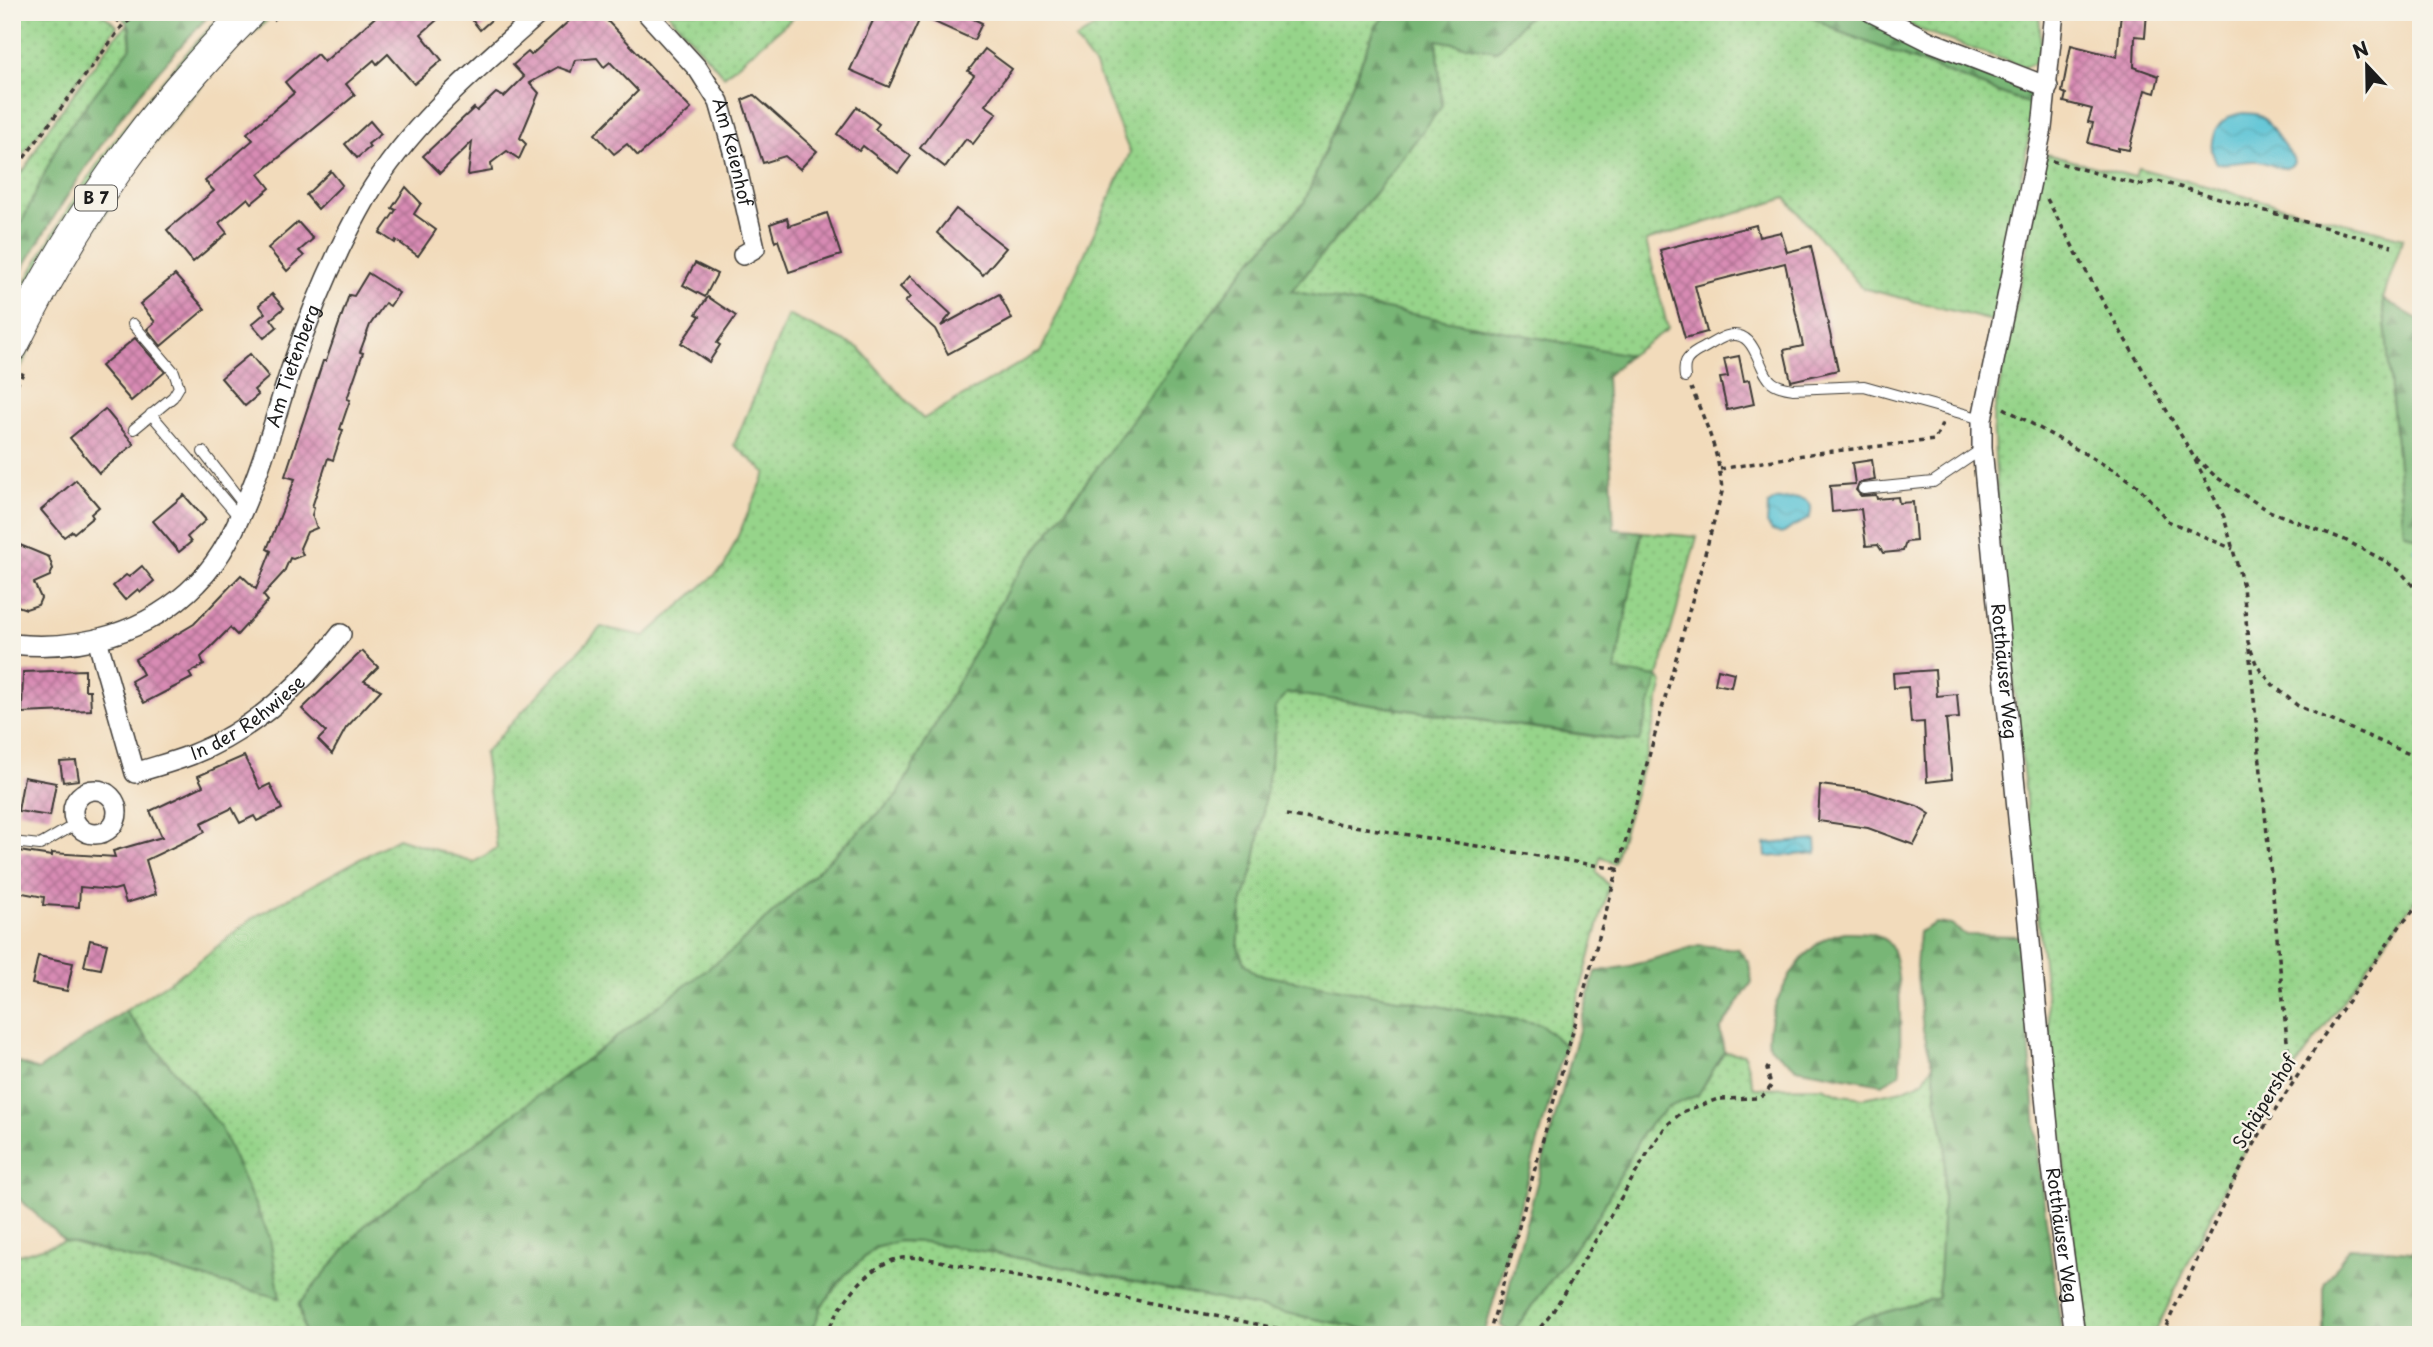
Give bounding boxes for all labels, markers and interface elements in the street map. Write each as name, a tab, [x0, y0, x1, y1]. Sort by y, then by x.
north arrow	[2332, 32, 2402, 102]
text: N	[2348, 34, 2372, 65]
street label: Am Keienhof	[706, 94, 761, 211]
road number: B 7	[75, 186, 117, 210]
street label: Am Tiefenberg	[258, 300, 326, 430]
street label: Rotthäuser Weg	[1985, 602, 2025, 740]
street label: In der Rehwiese	[186, 668, 310, 766]
street label: Schäpershof	[2225, 1047, 2303, 1153]
street label: Rotthäuser Weg	[2040, 1166, 2085, 1304]

